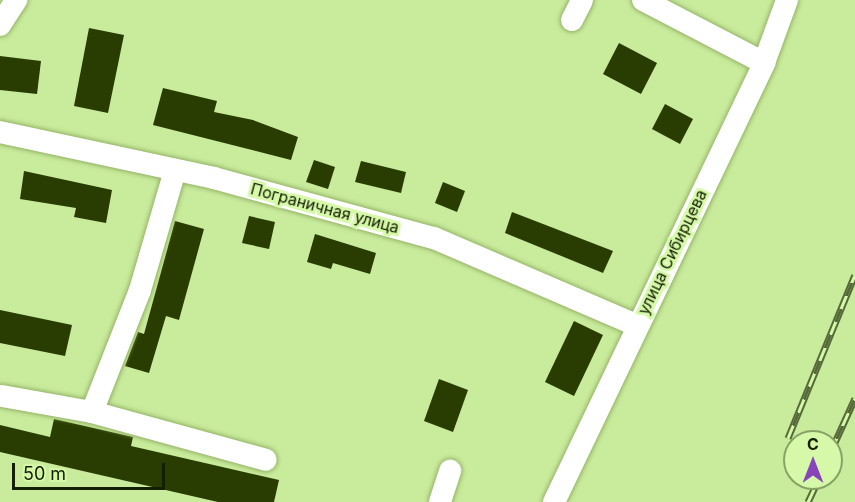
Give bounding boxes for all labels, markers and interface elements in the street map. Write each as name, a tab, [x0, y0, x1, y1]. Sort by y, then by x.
street label: Пограничная улица	[249, 179, 401, 237]
street label: улица Сибирцева	[633, 186, 711, 318]
north arrow	[783, 430, 843, 490]
text: С	[807, 434, 819, 454]
scale bar	[15, 451, 168, 489]
text: 50 m	[23, 463, 66, 484]

